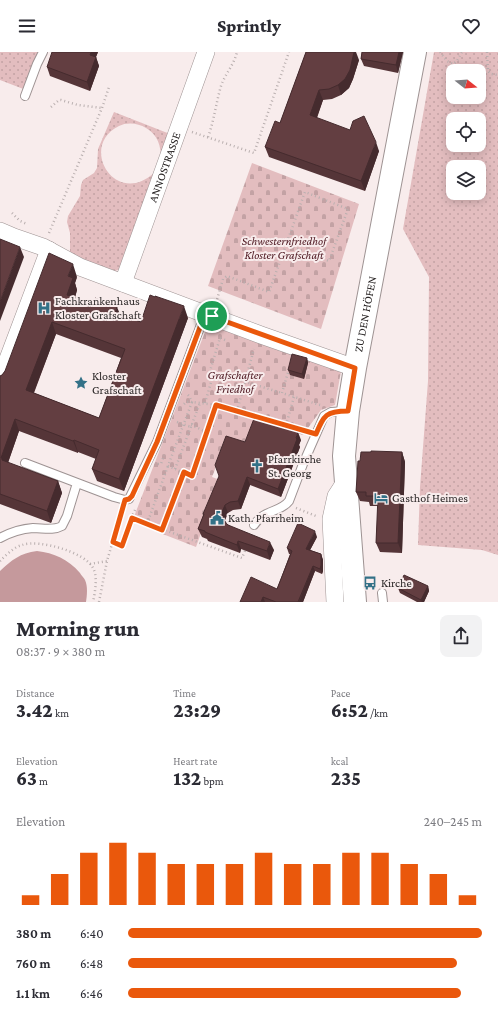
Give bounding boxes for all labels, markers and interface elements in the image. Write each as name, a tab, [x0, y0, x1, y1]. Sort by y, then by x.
icon: menu	[16, 15, 38, 37]
icon: heart	[460, 15, 482, 37]
text: Sprintly	[217, 16, 281, 36]
north arrow	[446, 64, 486, 104]
map controls	[446, 64, 486, 200]
button: locate	[446, 112, 486, 152]
street label: ANNOSTRASSE	[146, 130, 184, 204]
button: layers	[446, 160, 486, 200]
park label: Schwesternfriedhof Kloster Grafschaft	[242, 234, 328, 262]
street label: ZU DEN HÖFEN	[351, 275, 379, 353]
place label: Fachkrankenhaus Kloster Grafschaft	[55, 294, 142, 322]
pin	[195, 299, 229, 333]
hospital icon: Fachkrankenhaus Kloster Grafschaft	[36, 300, 52, 316]
icon: arrive	[201, 305, 223, 327]
park label: Grafschafter Friedhof	[208, 368, 263, 396]
place label: Kloster Grafschaft	[92, 369, 143, 397]
place icon: Kloster Grafschaft	[73, 375, 89, 391]
place label: Pfarrkirche St. Georg	[268, 452, 321, 480]
church icon: Pfarrkirche St. Georg	[249, 458, 265, 474]
hotel icon: Gasthof Heimes	[373, 490, 389, 506]
place label: Gasthof Heimes	[392, 491, 468, 505]
public building icon: Kath. Pfarrheim	[209, 510, 225, 526]
place label: Kath. Pfarrheim	[228, 511, 304, 525]
bus stop icon: Kirche	[362, 575, 378, 591]
place label: Kirche	[381, 576, 412, 590]
button: share	[440, 615, 482, 657]
text: Morning run	[16, 616, 139, 641]
text: 08:37 · 9 × 380 m	[16, 644, 105, 659]
text: Distance	[16, 687, 54, 699]
text: Time	[173, 687, 196, 699]
text: Pace	[331, 687, 350, 699]
text: 3.42	[16, 699, 53, 721]
text: 23:29	[173, 699, 221, 721]
text: 6:52	[331, 699, 368, 721]
text: km	[53, 707, 69, 719]
text: /km	[368, 707, 388, 719]
text: Elevation	[16, 755, 58, 767]
text: Heart rate	[173, 755, 217, 767]
text: kcal	[331, 755, 348, 767]
text: 63	[16, 767, 37, 789]
text: 132	[173, 767, 201, 789]
text: 235	[331, 767, 361, 789]
text: m	[37, 775, 48, 787]
text: bpm	[201, 775, 224, 787]
text: Elevation	[16, 814, 65, 829]
text: 240–245 m	[424, 814, 482, 829]
text: 380 m	[16, 926, 51, 941]
text: 6:40	[80, 926, 104, 941]
text: 760 m	[16, 956, 51, 971]
text: 6:48	[80, 956, 103, 971]
text: 1.1 km	[16, 986, 50, 1001]
text: 6:46	[80, 986, 103, 1001]

